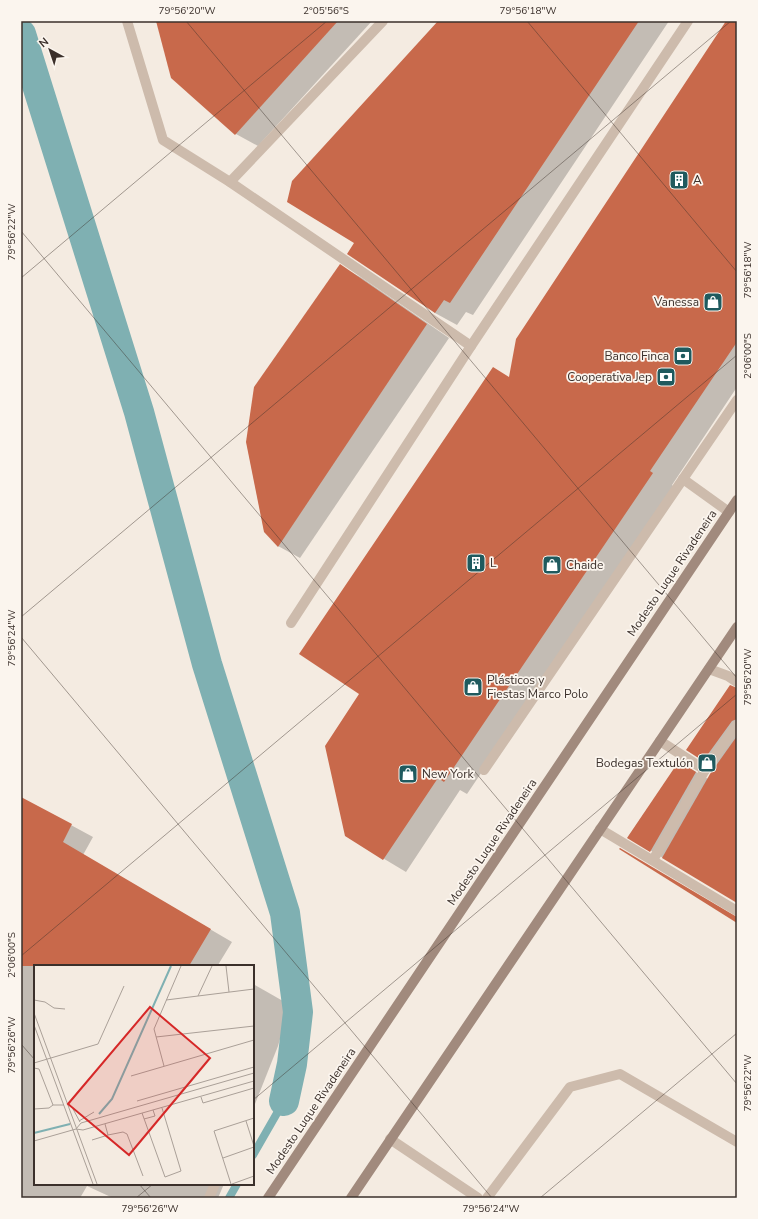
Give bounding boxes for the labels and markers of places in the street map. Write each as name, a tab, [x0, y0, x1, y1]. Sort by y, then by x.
building icon: A	[668, 169, 690, 191]
place label: A	[693, 172, 702, 188]
shop icon: Vanessa	[702, 291, 724, 313]
place label: Vanessa	[653, 294, 699, 310]
bank icon: Banco Finca	[672, 345, 694, 367]
place label: Banco Finca	[604, 348, 669, 364]
bank icon: Cooperativa Jep	[655, 366, 677, 388]
place label: Cooperativa Jep	[567, 369, 652, 385]
building icon: L	[465, 552, 487, 574]
shop icon: Chaide	[541, 554, 563, 576]
place label: L	[490, 555, 497, 571]
place label: Chaide	[566, 557, 603, 573]
place label: Plásticos y Fiestas Marco Polo	[487, 672, 588, 702]
shop icon: Plásticos y Fiestas Marco Polo	[462, 676, 484, 698]
shop icon: Bodegas Textulón	[696, 752, 718, 774]
place label: Bodegas Textulón	[596, 755, 693, 771]
shop icon: New York	[397, 763, 419, 785]
place label: New York	[422, 766, 475, 782]

